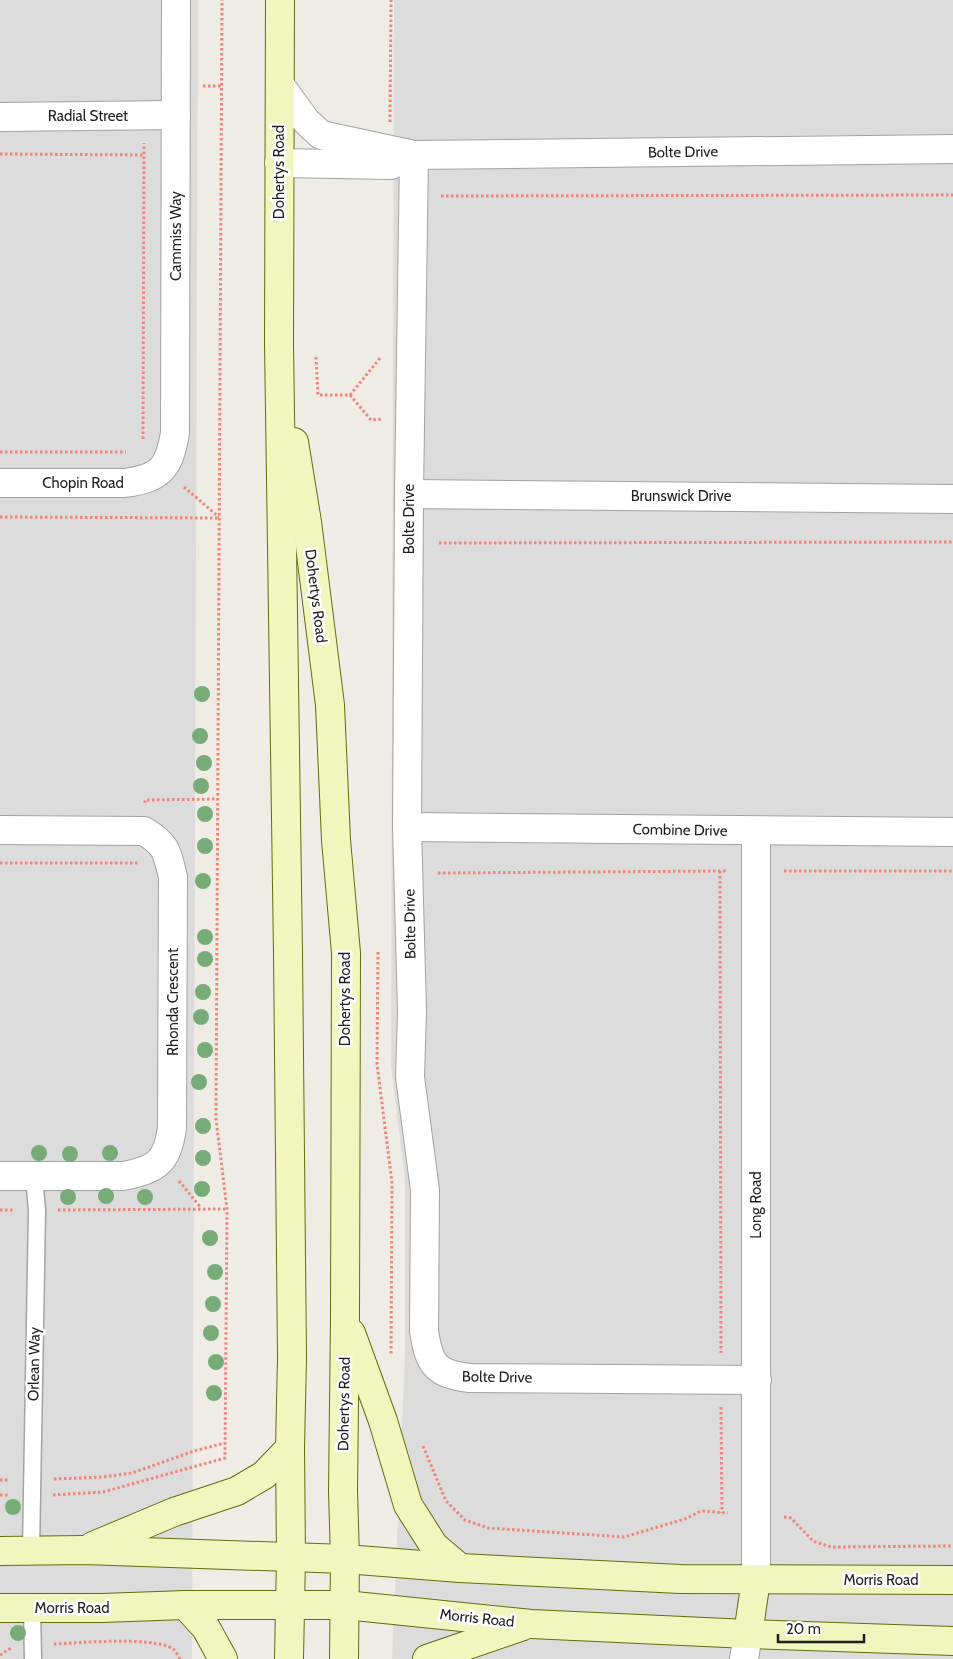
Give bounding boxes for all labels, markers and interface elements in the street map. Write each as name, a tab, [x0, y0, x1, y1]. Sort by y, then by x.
street label: Radial Street	[48, 107, 128, 125]
street label: Dohertys Road	[270, 125, 288, 219]
street label: Bolte Drive	[648, 142, 719, 162]
street label: Cammiss Way	[167, 191, 185, 281]
street label: Chopin Road	[42, 474, 124, 492]
street label: Bolte Drive	[400, 484, 418, 554]
street label: Brunswick Drive	[631, 487, 732, 505]
street label: Dohertys Road	[301, 548, 331, 644]
street label: Combine Drive	[632, 820, 728, 840]
street label: Bolte Drive	[400, 888, 420, 959]
street label: Rhonda Crescent	[164, 948, 182, 1056]
street label: Dohertys Road	[336, 952, 354, 1046]
street label: Long Road	[747, 1171, 765, 1239]
street label: Orlean Way	[24, 1326, 44, 1401]
street label: Dohertys Road	[334, 1357, 354, 1451]
street label: Bolte Drive	[462, 1367, 533, 1387]
street label: Morris Road	[843, 1571, 919, 1589]
street label: Morris Road	[34, 1599, 110, 1617]
street label: Morris Road	[439, 1605, 515, 1631]
scale bar	[778, 1612, 864, 1644]
text: 20 m	[786, 1620, 821, 1638]

